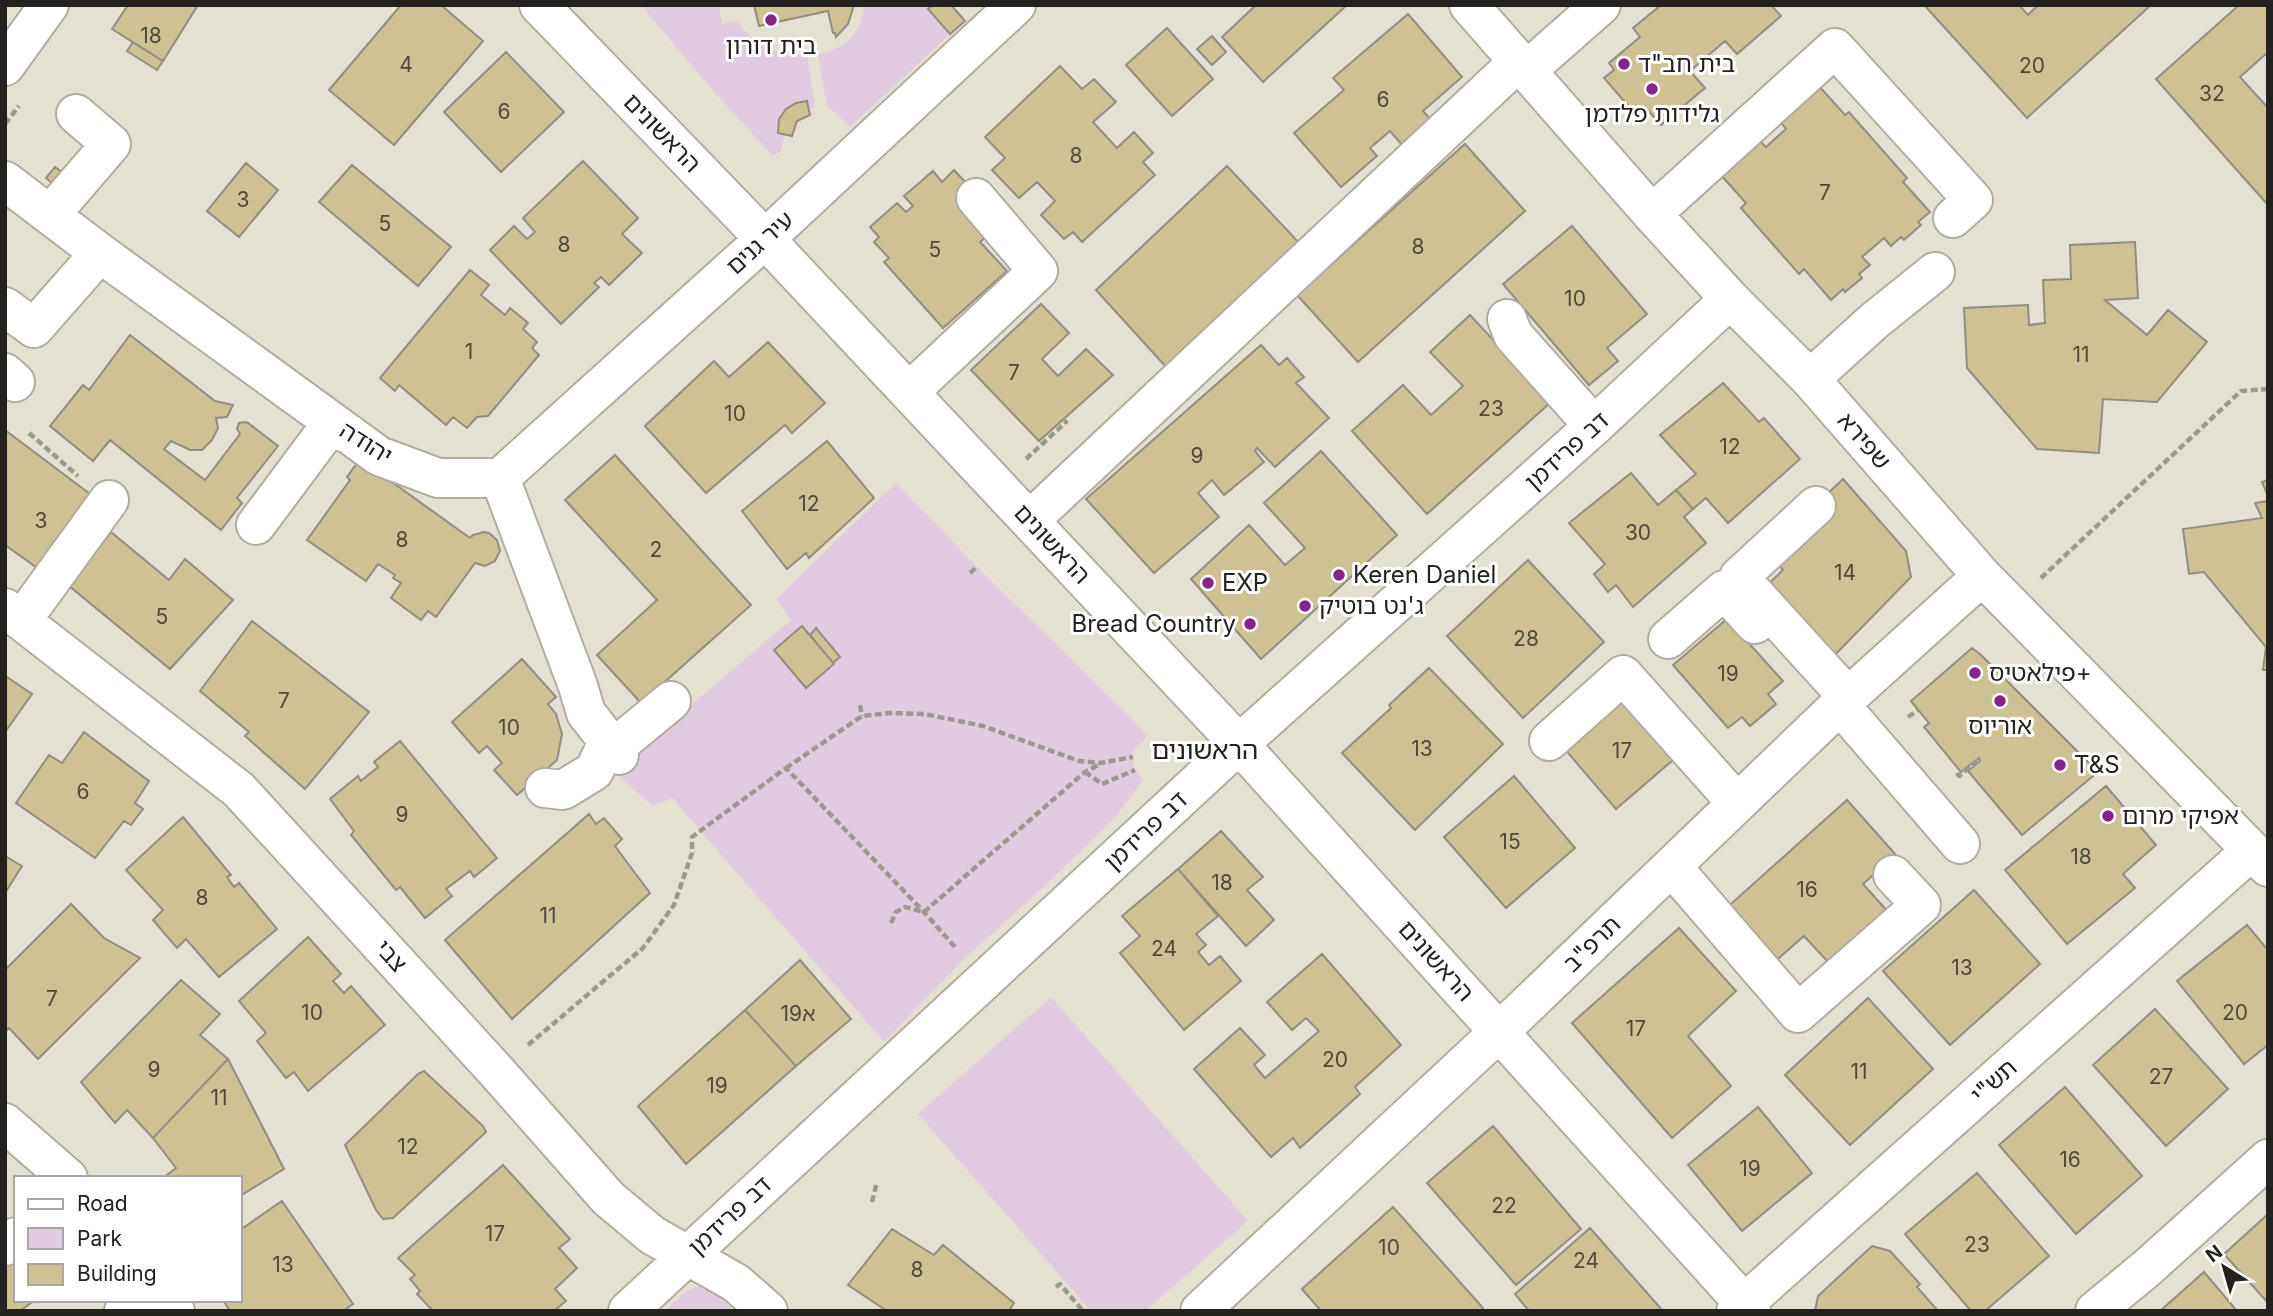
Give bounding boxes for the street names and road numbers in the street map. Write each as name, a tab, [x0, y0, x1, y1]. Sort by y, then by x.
street label: הראשונים	[618, 87, 707, 178]
street label: עיר גנים	[720, 205, 799, 280]
street label: דב פרידמן	[1519, 405, 1615, 496]
street label: שפירא	[1832, 406, 1897, 475]
street label: יהודה	[335, 415, 398, 470]
street label: הראשונים	[1008, 498, 1097, 590]
street label: דב פרידמן	[1098, 785, 1193, 876]
street label: תרפ"ב	[1557, 910, 1626, 978]
street label: הראשונים	[1393, 914, 1480, 1007]
street label: צבי	[369, 933, 413, 978]
street label: תש"י	[1965, 1053, 2023, 1109]
street label: דב פרידמן	[682, 1170, 777, 1261]

